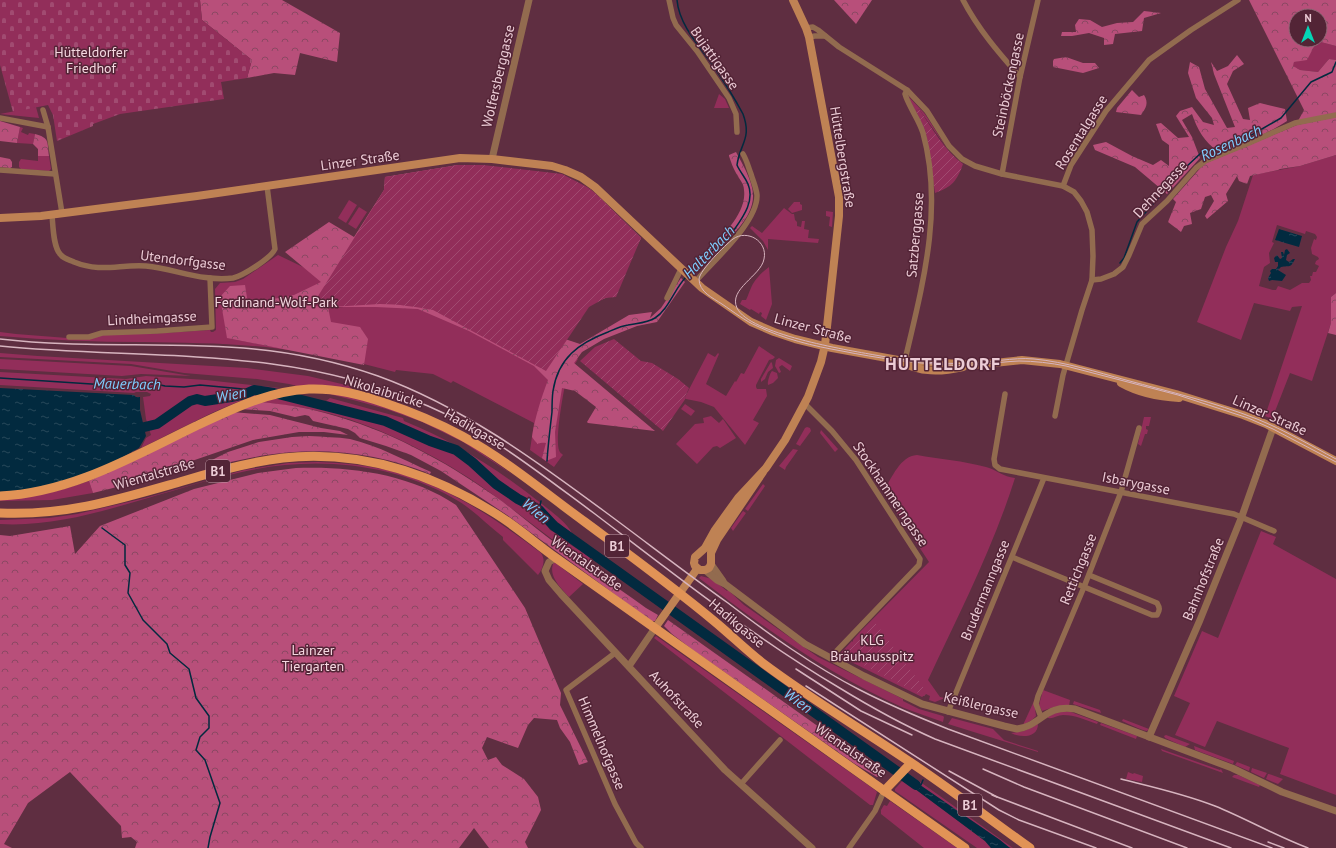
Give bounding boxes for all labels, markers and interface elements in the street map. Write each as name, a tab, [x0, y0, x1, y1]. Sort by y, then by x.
north arrow	[1288, 8, 1328, 48]
text: N	[1304, 11, 1312, 25]
street label: Wolfersberggasse	[477, 23, 519, 129]
street label: Bujattigasse	[687, 23, 743, 93]
street label: Steinböckengasse	[988, 31, 1028, 139]
park label: Hütteldorfer Friedhof	[54, 43, 128, 77]
street label: Rosentalgasse	[1051, 91, 1111, 173]
street label: Hüttelbergstraße	[826, 105, 860, 209]
water label: Rosenbach	[1197, 120, 1265, 165]
street label: Linzer Straße	[319, 146, 401, 174]
street label: Dehnegasse	[1129, 157, 1191, 221]
street label: Satzberggasse	[902, 192, 928, 278]
water label: Halterbach	[679, 221, 739, 282]
street label: Utendorfgasse	[139, 246, 227, 274]
park label: Ferdinand-Wolf-Park	[214, 293, 338, 311]
street label: Lindheimgasse	[107, 307, 197, 329]
street label: Linzer Straße	[772, 309, 854, 347]
district label: HÜTTELDORF	[885, 352, 1001, 375]
street label: Nikolaibrücke	[342, 370, 426, 412]
water label: Mauerbach	[93, 373, 161, 394]
water label: Wien	[214, 382, 248, 407]
street label: Linzer Straße	[1230, 391, 1310, 439]
street label: Hadikgasse	[441, 404, 509, 454]
street label: Stockhammerngasse	[849, 438, 933, 550]
street label: Wientalstraße	[111, 454, 197, 494]
road number: B1	[206, 460, 230, 482]
street label: Isbarygasse	[1100, 468, 1172, 498]
water label: Wien	[518, 494, 554, 528]
street label: Rettichgasse	[1056, 531, 1100, 607]
street label: Wientalstraße	[548, 532, 626, 594]
road number: B1	[605, 535, 629, 557]
street label: Bahnhofstraße	[1178, 535, 1228, 623]
street label: Brudermanngasse	[957, 537, 1013, 643]
street label: Hadikgasse	[705, 594, 769, 652]
park label: KLG Bräuhausspitz	[830, 631, 914, 665]
park label: Lainzer Tiergarten	[282, 641, 344, 675]
street label: Auhofstraße	[646, 666, 708, 732]
water label: Wien	[780, 684, 816, 717]
street label: Keißlergasse	[942, 688, 1020, 722]
street label: Himmelhofgasse	[574, 694, 630, 792]
street label: Wientalstraße	[812, 719, 890, 781]
road number: B1	[958, 794, 982, 816]

